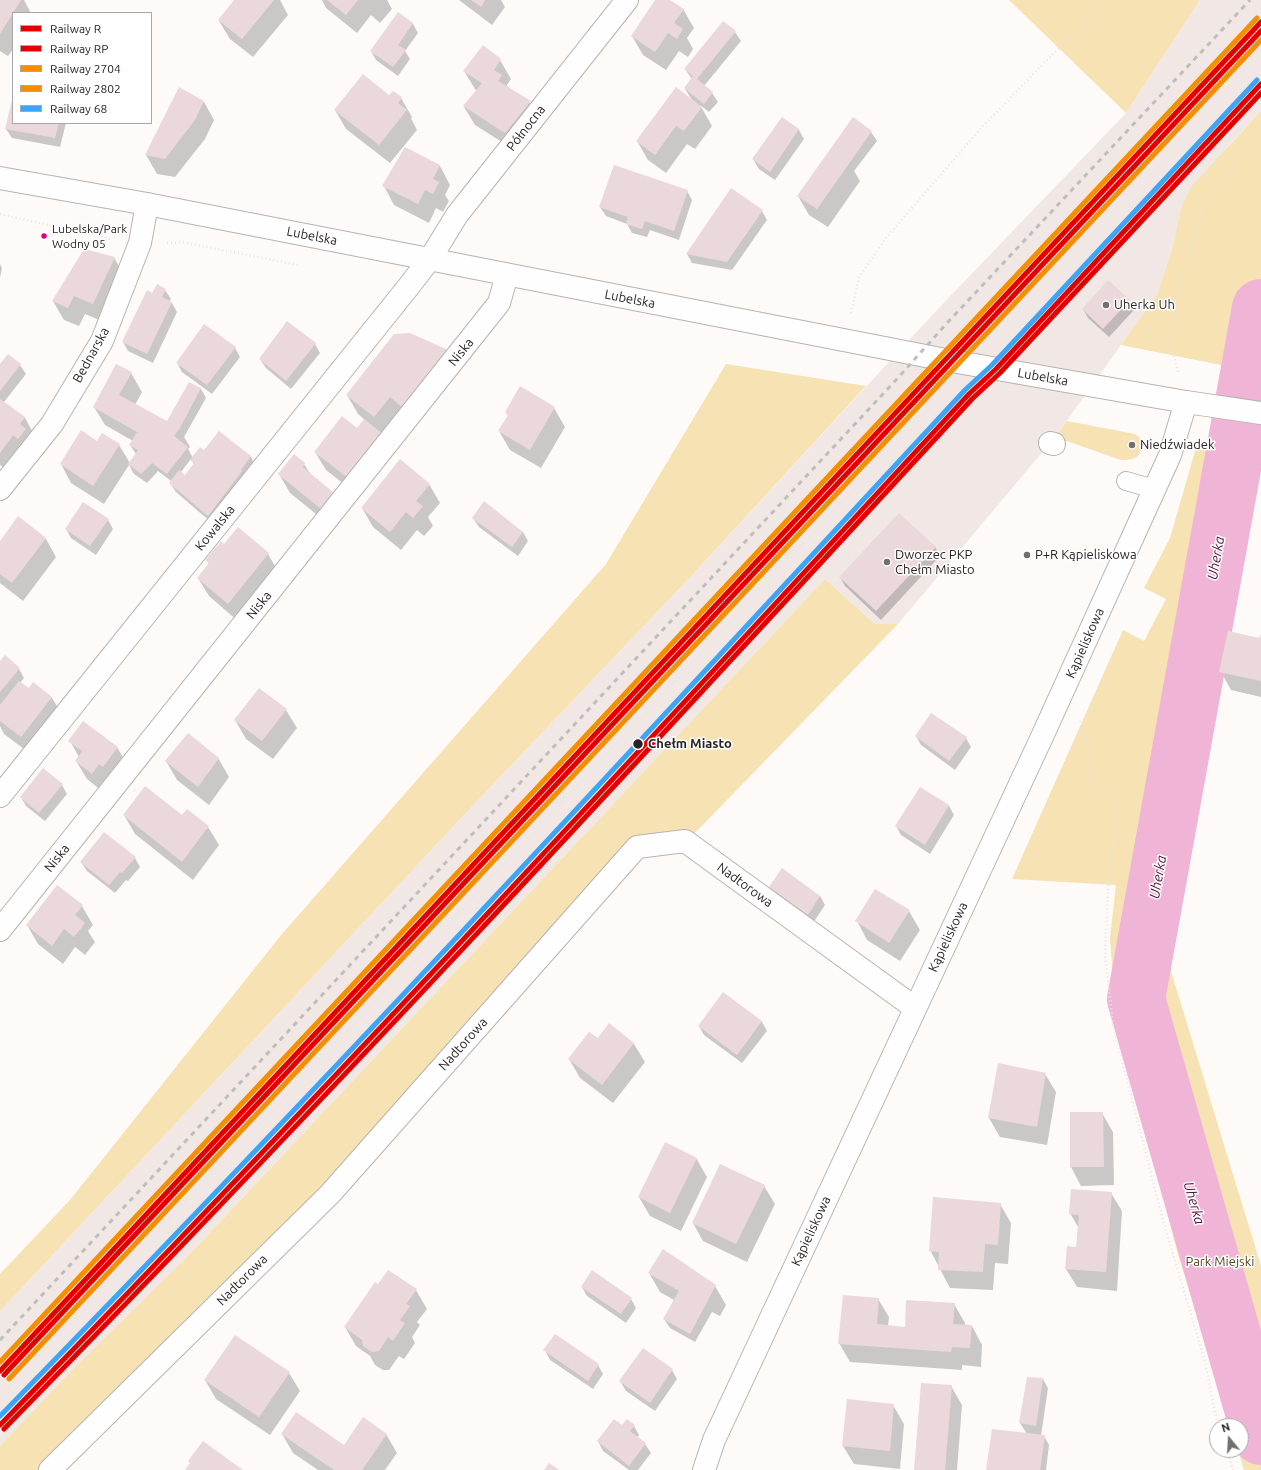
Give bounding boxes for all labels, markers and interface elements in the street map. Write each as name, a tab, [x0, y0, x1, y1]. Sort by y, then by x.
legend	[12, 12, 152, 124]
text: Railway R	[50, 22, 101, 35]
text: Railway RP	[50, 42, 108, 55]
text: Railway 2704	[50, 62, 121, 75]
text: Railway 2802	[50, 82, 121, 95]
text: Railway 68	[50, 102, 107, 115]
street label: Północna	[503, 102, 549, 154]
place label: Lubelska/Park Wodny 05	[52, 222, 127, 250]
street label: Lubelska	[285, 223, 339, 249]
marker: Lubelska/Park Wodny 05	[39, 231, 49, 241]
street label: Lubelska	[603, 286, 657, 312]
place label: Uherka Uh	[1114, 297, 1175, 313]
marker: Uherka Uh	[1101, 300, 1111, 310]
street label: Bednarska	[69, 325, 113, 385]
street label: Niska	[445, 335, 477, 369]
street label: Lubelska	[1016, 365, 1070, 389]
place label: Niedźwiadek	[1140, 437, 1215, 453]
marker: Niedźwiadek	[1127, 440, 1137, 450]
street label: Kowalska	[192, 502, 238, 554]
water label: Uherka	[1204, 535, 1228, 581]
place label: Dworzec PKP Chełm Miasto	[895, 547, 975, 578]
place label: P+R Kąpieliskowa	[1035, 547, 1137, 563]
marker: P+R Kąpieliskowa	[1022, 550, 1032, 560]
marker: Dworzec PKP Chełm Miasto	[882, 557, 892, 567]
street label: Niska	[243, 588, 275, 622]
street label: Kąpieliskowa	[1063, 605, 1107, 681]
place label: Chełm Miasto	[648, 736, 732, 752]
marker: Chełm Miasto	[631, 737, 645, 751]
street label: Niska	[41, 841, 73, 875]
water label: Uherka	[1146, 854, 1170, 900]
street label: Nadtorowa	[714, 859, 776, 911]
street label: Kąpieliskowa	[925, 900, 971, 974]
street label: Nadtorowa	[435, 1014, 491, 1074]
water label: Uherka	[1180, 1180, 1208, 1226]
street label: Kąpieliskowa	[788, 1194, 834, 1268]
street label: Nadtorowa	[213, 1251, 271, 1309]
park label: Park Miejski	[1186, 1254, 1254, 1270]
north arrow	[1209, 1418, 1249, 1458]
text: N	[1220, 1421, 1231, 1435]

